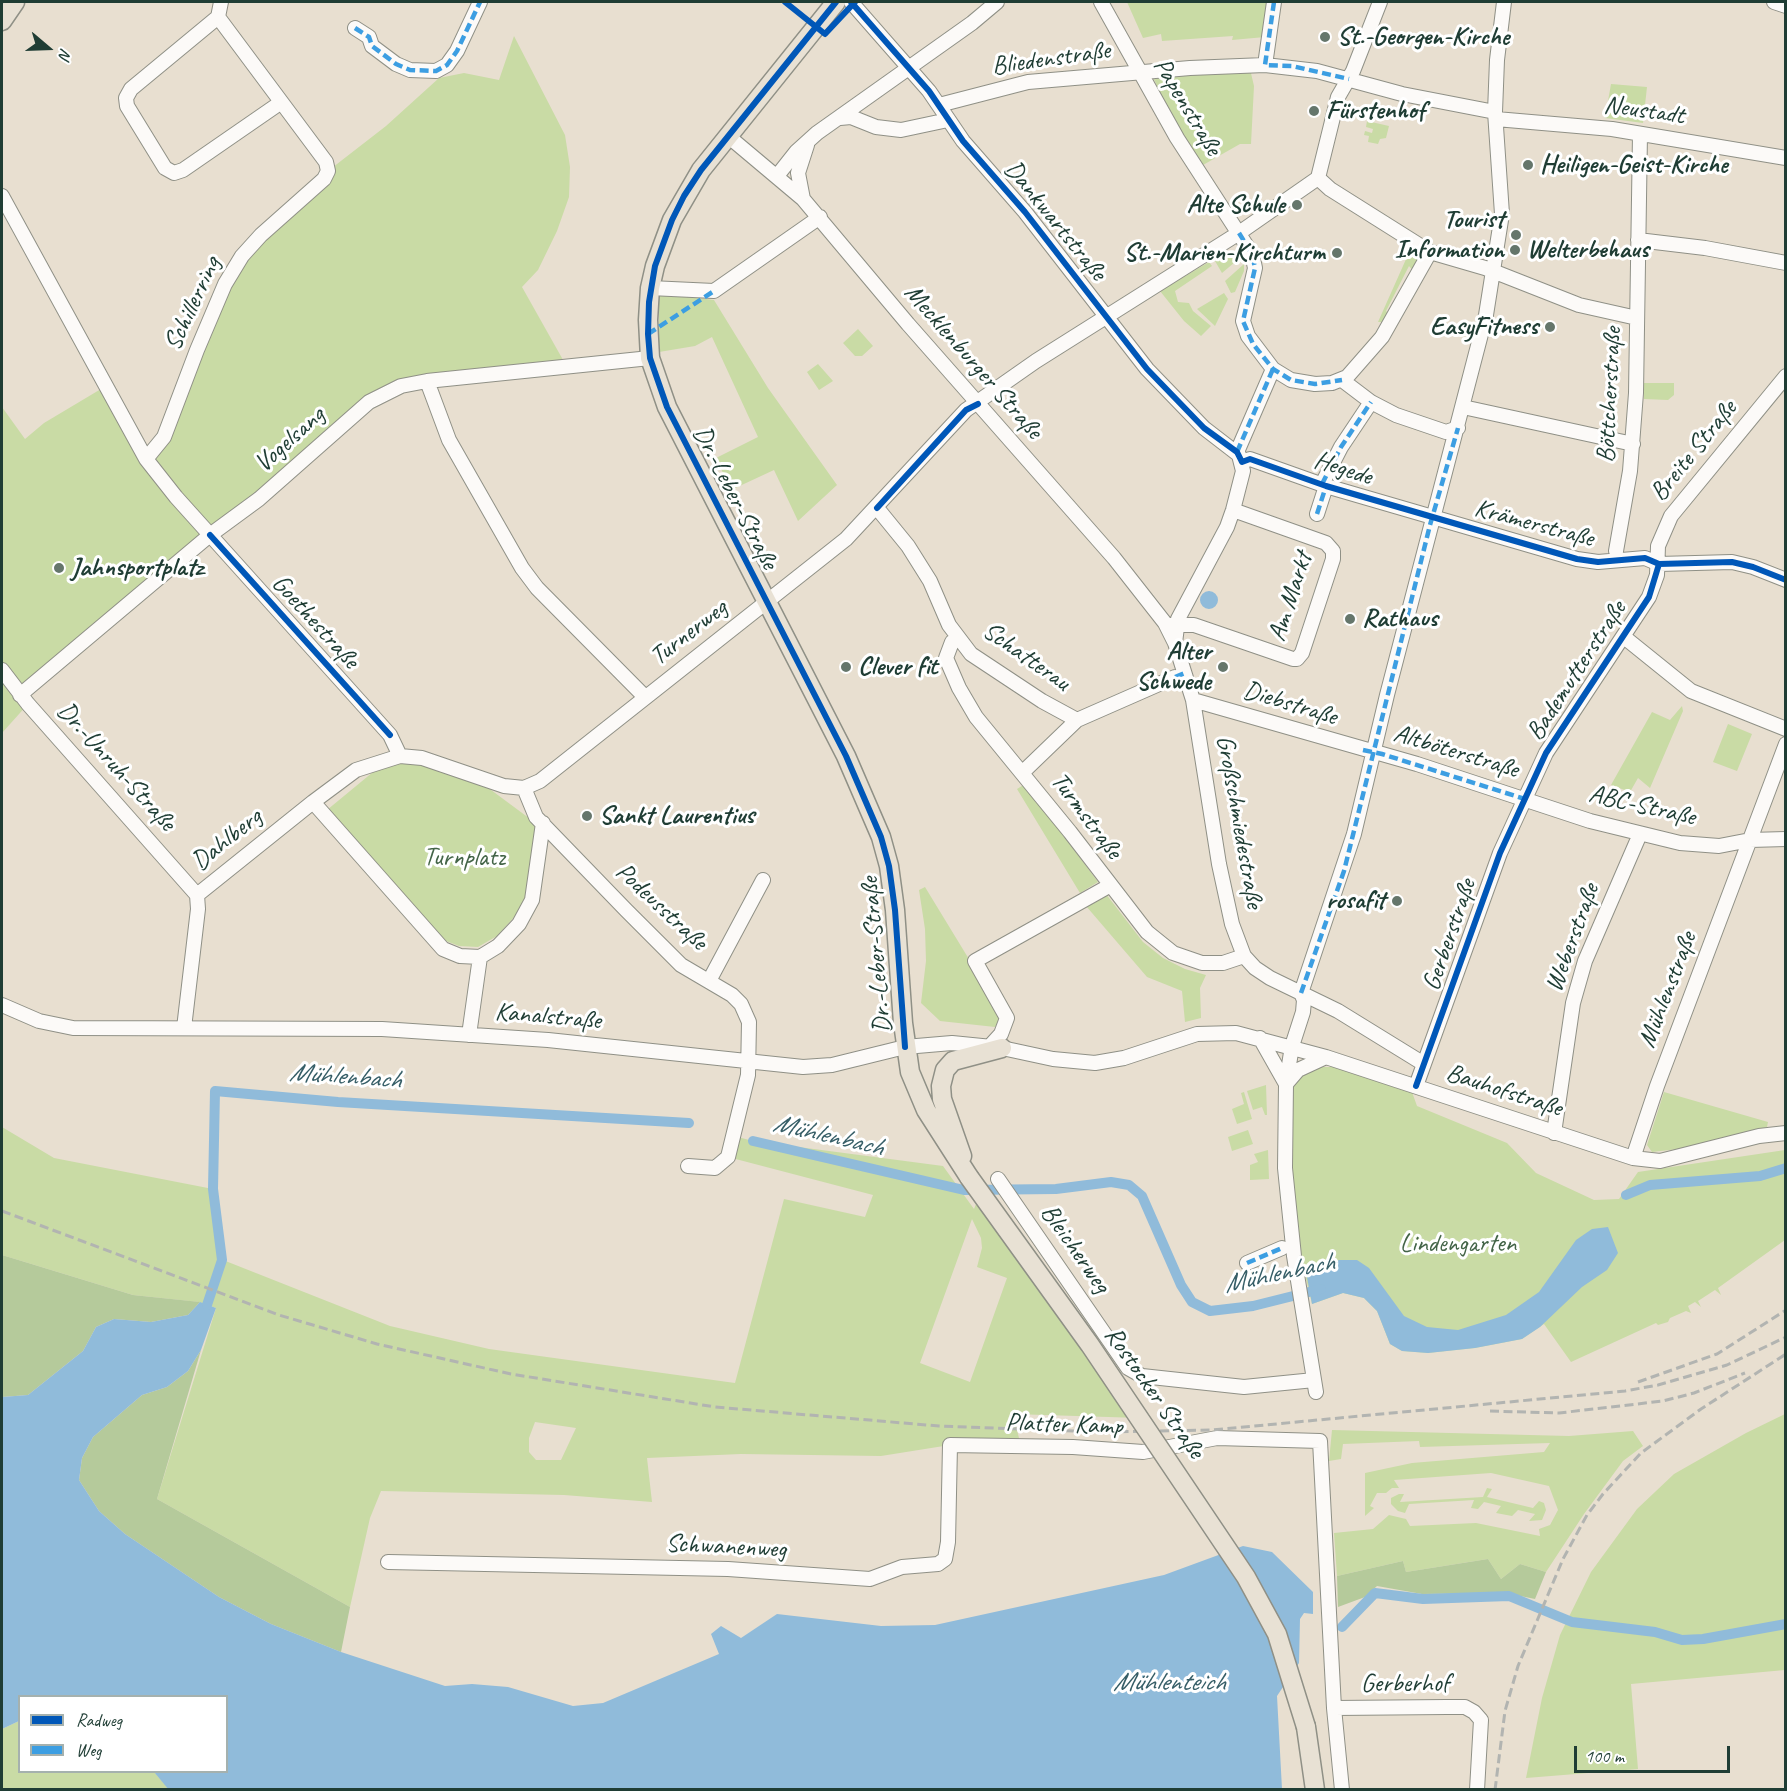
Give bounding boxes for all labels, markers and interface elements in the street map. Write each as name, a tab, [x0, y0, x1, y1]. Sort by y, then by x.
north arrow	[18, 18, 78, 78]
place label: St.-Georgen-Kirche	[1337, 21, 1509, 53]
marker: St.-Georgen-Kirche	[1318, 30, 1332, 44]
street label: Bliedenstraße	[990, 35, 1112, 83]
text: N	[54, 46, 76, 62]
street label: Papenstraße	[1146, 52, 1228, 162]
street label: Neustadt	[1602, 90, 1686, 132]
place label: Fürstenhof	[1326, 95, 1425, 127]
marker: Fürstenhof	[1307, 104, 1321, 118]
place label: Heiligen-Geist-Kirche	[1540, 149, 1728, 181]
street label: Dankwartstraße	[997, 155, 1113, 287]
marker: Heiligen-Geist-Kirche	[1521, 158, 1535, 172]
place label: Alte Schule	[1187, 189, 1285, 221]
marker: Alte Schule	[1290, 198, 1304, 212]
place label: Tourist Information	[1395, 204, 1504, 266]
marker: Tourist Information	[1509, 228, 1523, 242]
place label: Welterbehaus	[1527, 234, 1649, 266]
place label: St.-Marien-Kirchturm	[1124, 237, 1325, 269]
marker: Welterbehaus	[1508, 243, 1522, 257]
marker: St.-Marien-Kirchturm	[1330, 246, 1344, 260]
street label: Schillerring	[158, 252, 228, 356]
street label: Mecklenburger Straße	[897, 278, 1049, 446]
place label: EasyFitness	[1430, 311, 1538, 343]
marker: EasyFitness	[1543, 320, 1557, 334]
street label: Böttcherstraße	[1591, 327, 1629, 463]
street label: Breite Straße	[1644, 394, 1744, 508]
street label: Vogelsang	[248, 400, 332, 480]
street label: Dr.-Leber-Straße	[686, 421, 784, 575]
street label: Hegede	[1310, 445, 1376, 493]
street label: Krämerstraße	[1471, 493, 1597, 555]
street label: Am Markt	[1262, 549, 1320, 645]
place label: Jahnsportplatz	[71, 552, 203, 584]
marker: Jahnsportplatz	[52, 561, 66, 575]
street label: Goethestraße	[265, 568, 365, 676]
street label: Turnerweg	[644, 593, 734, 673]
street label: Bademutterstraße	[1520, 595, 1634, 747]
place label: Rathaus	[1362, 603, 1438, 635]
marker: Rathaus	[1343, 612, 1357, 626]
street label: Schatterau	[976, 616, 1076, 698]
place label: Alter Schwede	[1136, 636, 1211, 698]
place label: Clever fit	[858, 651, 937, 683]
marker: Clever fit	[839, 660, 853, 674]
marker: Alter Schwede	[1216, 660, 1230, 674]
street label: Diebstraße	[1239, 675, 1341, 733]
street label: Dr.-Unruh-Straße	[50, 696, 182, 838]
street label: Altböterstraße	[1390, 718, 1522, 786]
street label: Großschmiedestraße	[1208, 733, 1270, 911]
street label: Turmstraße	[1043, 766, 1129, 866]
street label: ABC-Straße	[1586, 779, 1698, 833]
place label: Sankt Laurentius	[599, 800, 754, 832]
street label: Dahlberg	[186, 802, 268, 878]
marker: Sankt Laurentius	[580, 809, 594, 823]
park label: Turnplatz	[423, 842, 505, 874]
street label: Podeusstraße	[608, 857, 714, 957]
street label: Gerberstraße	[1416, 875, 1484, 995]
street label: Dr.-Leber-Straße	[855, 876, 899, 1034]
street label: Weberstraße	[1539, 880, 1607, 996]
place label: rosafit	[1326, 885, 1385, 917]
marker: rosafit	[1390, 894, 1404, 908]
street label: Mühlenstraße	[1632, 928, 1704, 1052]
street label: Kanalstraße	[494, 997, 602, 1037]
water label: Mühlenbach	[288, 1057, 402, 1097]
street label: Bauhofstraße	[1442, 1058, 1566, 1124]
water label: Mühlenbach	[770, 1108, 886, 1164]
street label: Bleicherweg	[1033, 1199, 1117, 1299]
park label: Lindengarten	[1400, 1228, 1516, 1260]
water label: Mühlenbach	[1221, 1247, 1337, 1301]
street label: Rostocker Straße	[1097, 1321, 1211, 1465]
street label: Platter Kamp	[1005, 1407, 1123, 1443]
street label: Schwanenweg	[665, 1528, 787, 1566]
water label: Mühlenteich	[1113, 1667, 1225, 1699]
street label: Gerberhof	[1361, 1668, 1449, 1700]
legend	[18, 1695, 228, 1773]
text: Radweg	[76, 1709, 122, 1731]
scale bar	[1577, 1734, 1733, 1772]
text: Weg	[76, 1739, 101, 1761]
text: 100 m	[1585, 1745, 1624, 1767]

